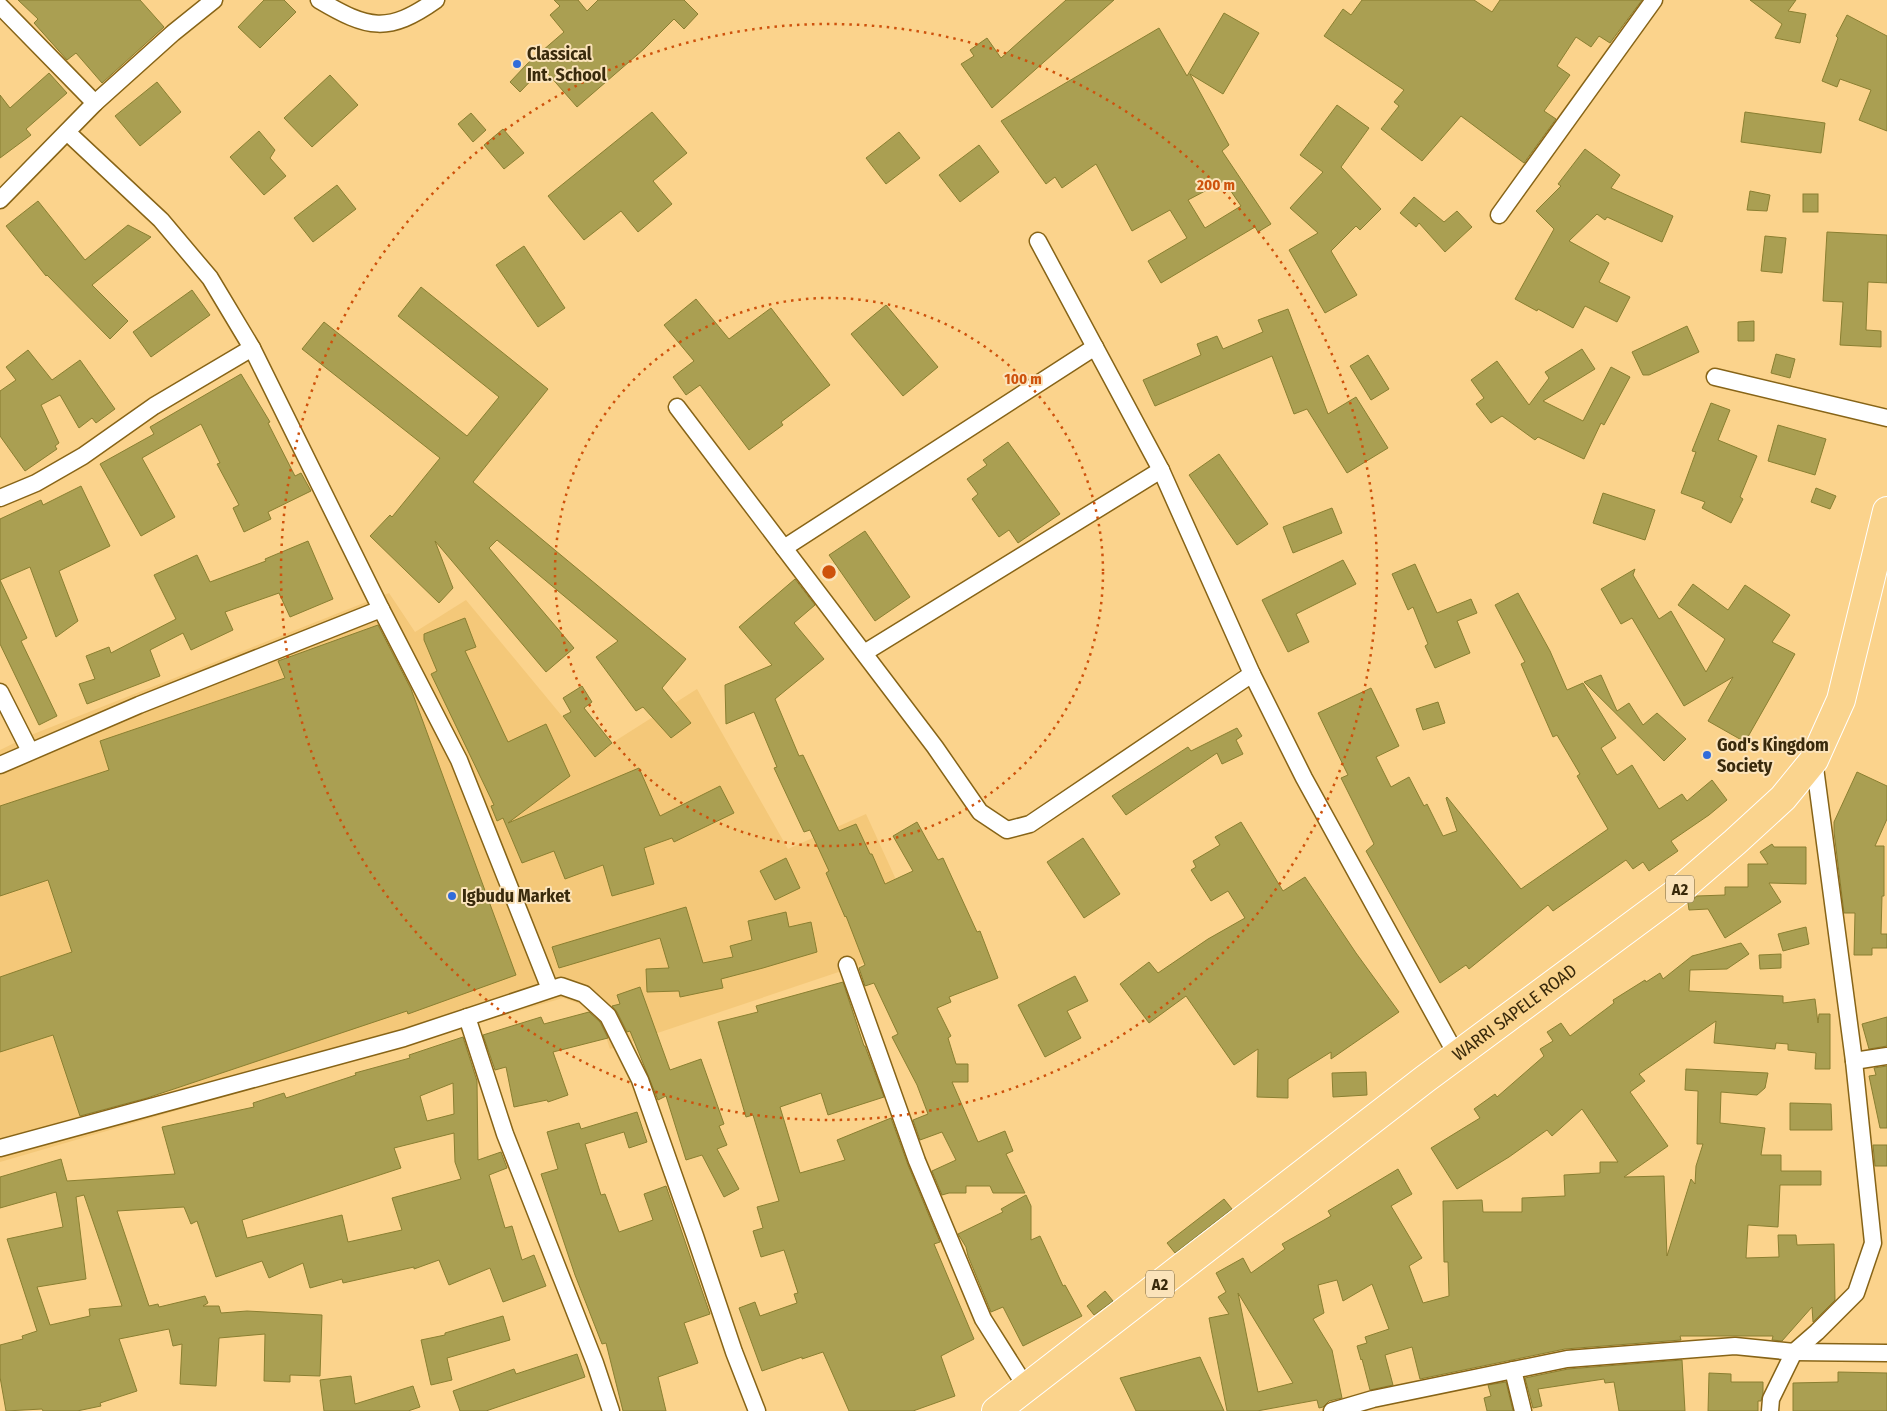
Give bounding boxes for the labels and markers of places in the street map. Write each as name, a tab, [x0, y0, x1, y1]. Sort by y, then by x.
place label: Classical Int. School	[527, 43, 606, 86]
marker: Classical Int. School	[511, 58, 523, 70]
centre of rings	[820, 563, 838, 581]
place label: God's Kingdom Society	[1717, 734, 1829, 777]
marker: God's Kingdom Society	[1701, 749, 1713, 761]
place label: Igbudu Market	[462, 885, 571, 907]
marker: Igbudu Market	[446, 890, 458, 902]

